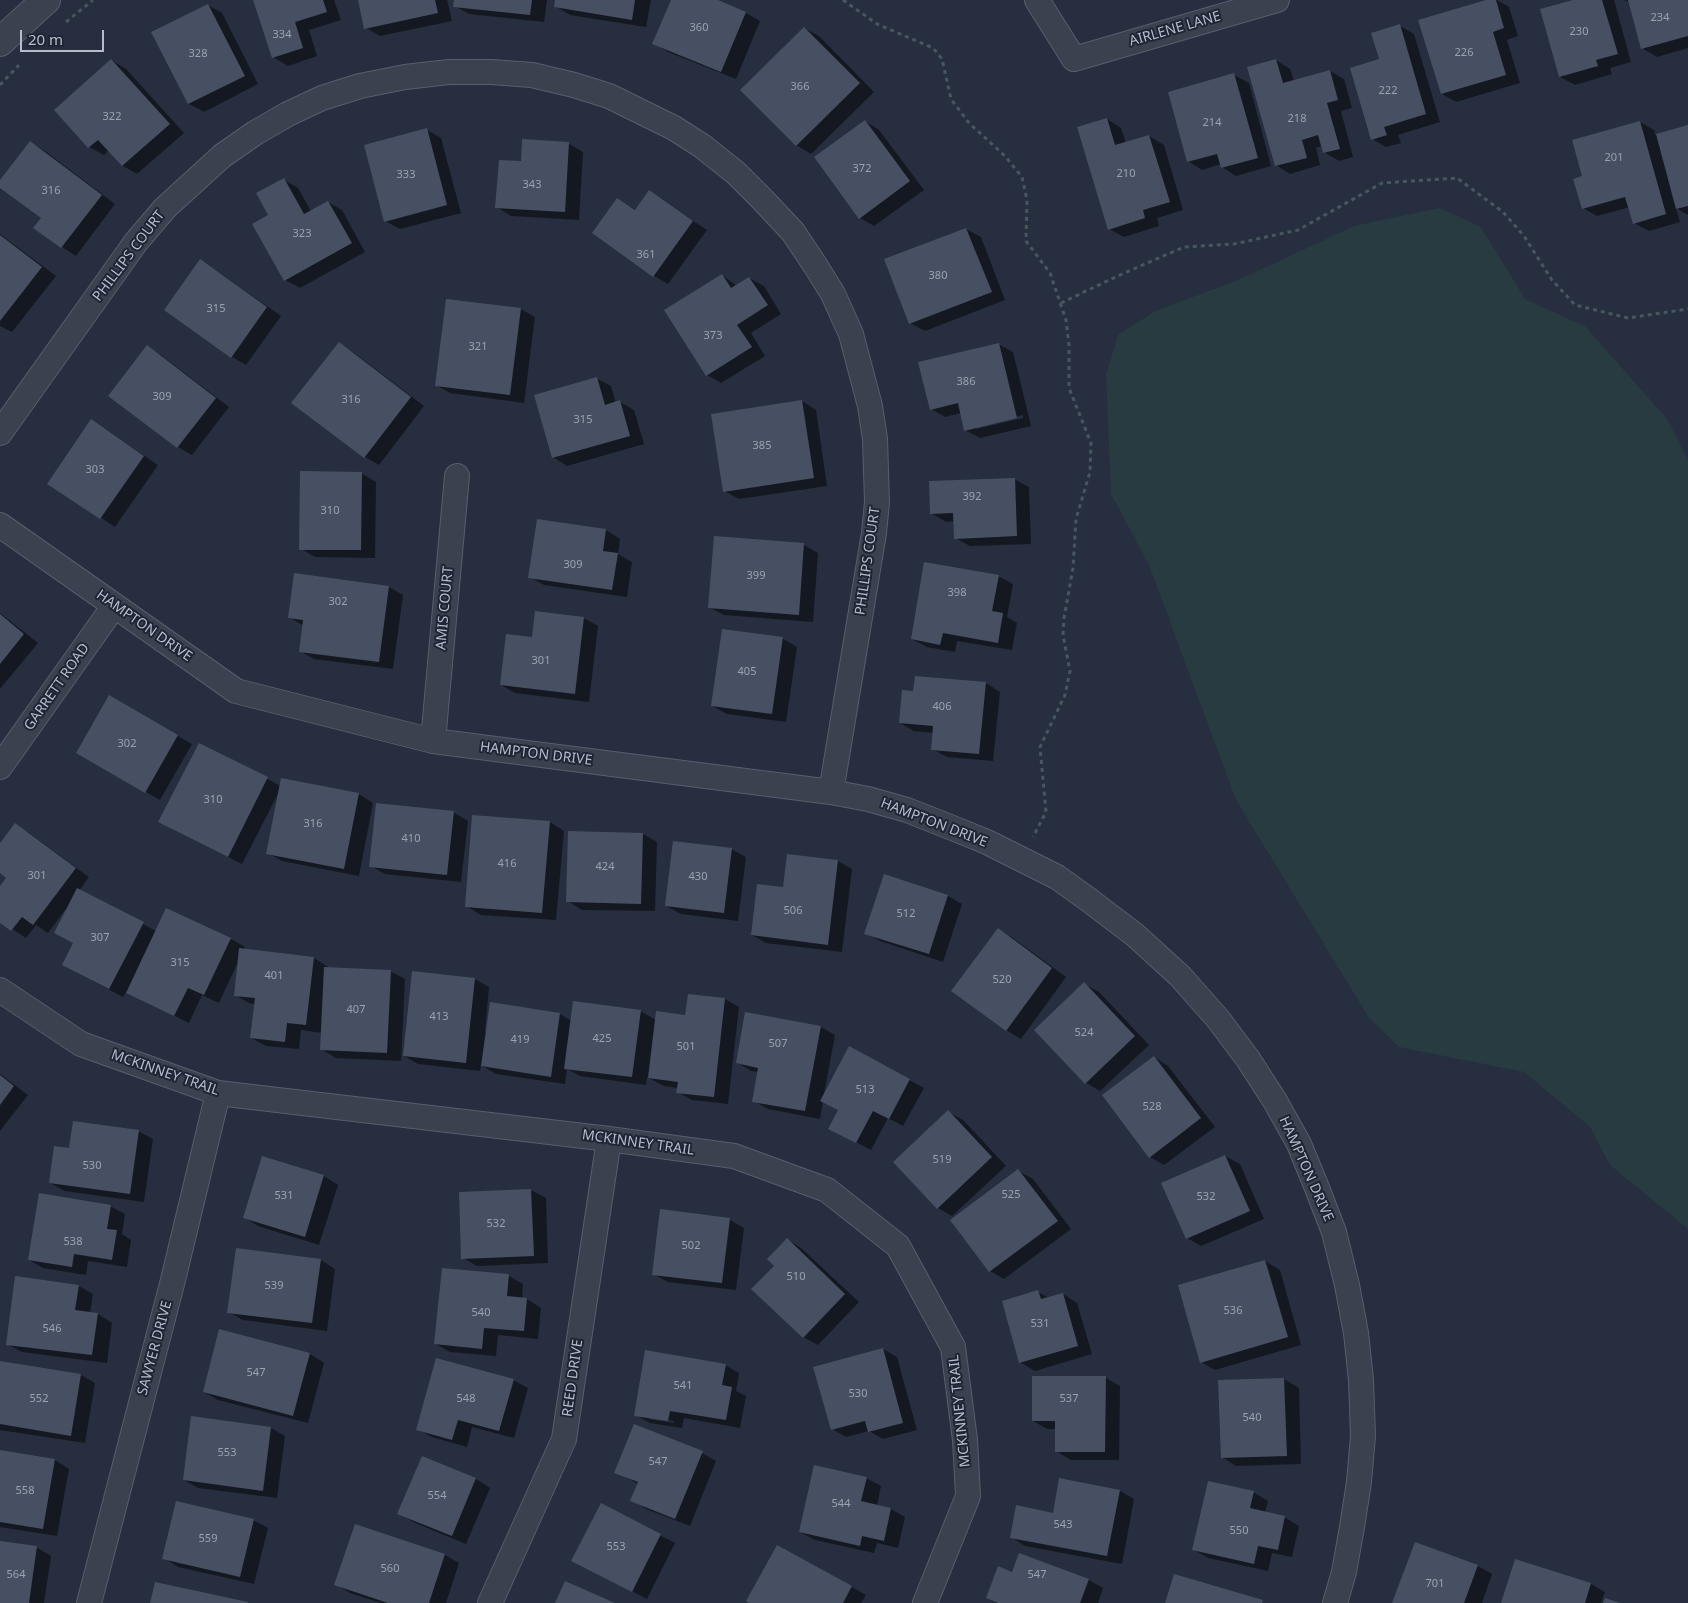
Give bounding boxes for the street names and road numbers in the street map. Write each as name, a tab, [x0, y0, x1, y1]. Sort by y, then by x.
street label: AIRLENE LANE	[1127, 8, 1223, 50]
street label: PHILLIPS COURT	[89, 207, 169, 305]
street label: PHILLIPS COURT	[852, 506, 884, 616]
street label: AMIS COURT	[433, 565, 457, 651]
street label: HAMPTON DRIVE	[93, 587, 195, 665]
street label: GARRETT ROAD	[21, 640, 93, 734]
street label: HAMPTON DRIVE	[479, 739, 593, 769]
street label: HAMPTON DRIVE	[878, 795, 990, 851]
street label: MCKINNEY TRAIL	[109, 1047, 221, 1099]
street label: HAMPTON DRIVE	[1275, 1114, 1337, 1224]
street label: MCKINNEY TRAIL	[581, 1127, 695, 1159]
street label: SAWYER DRIVE	[134, 1299, 176, 1397]
street label: REED DRIVE	[559, 1338, 587, 1418]
street label: MCKINNEY TRAIL	[946, 1354, 974, 1468]

